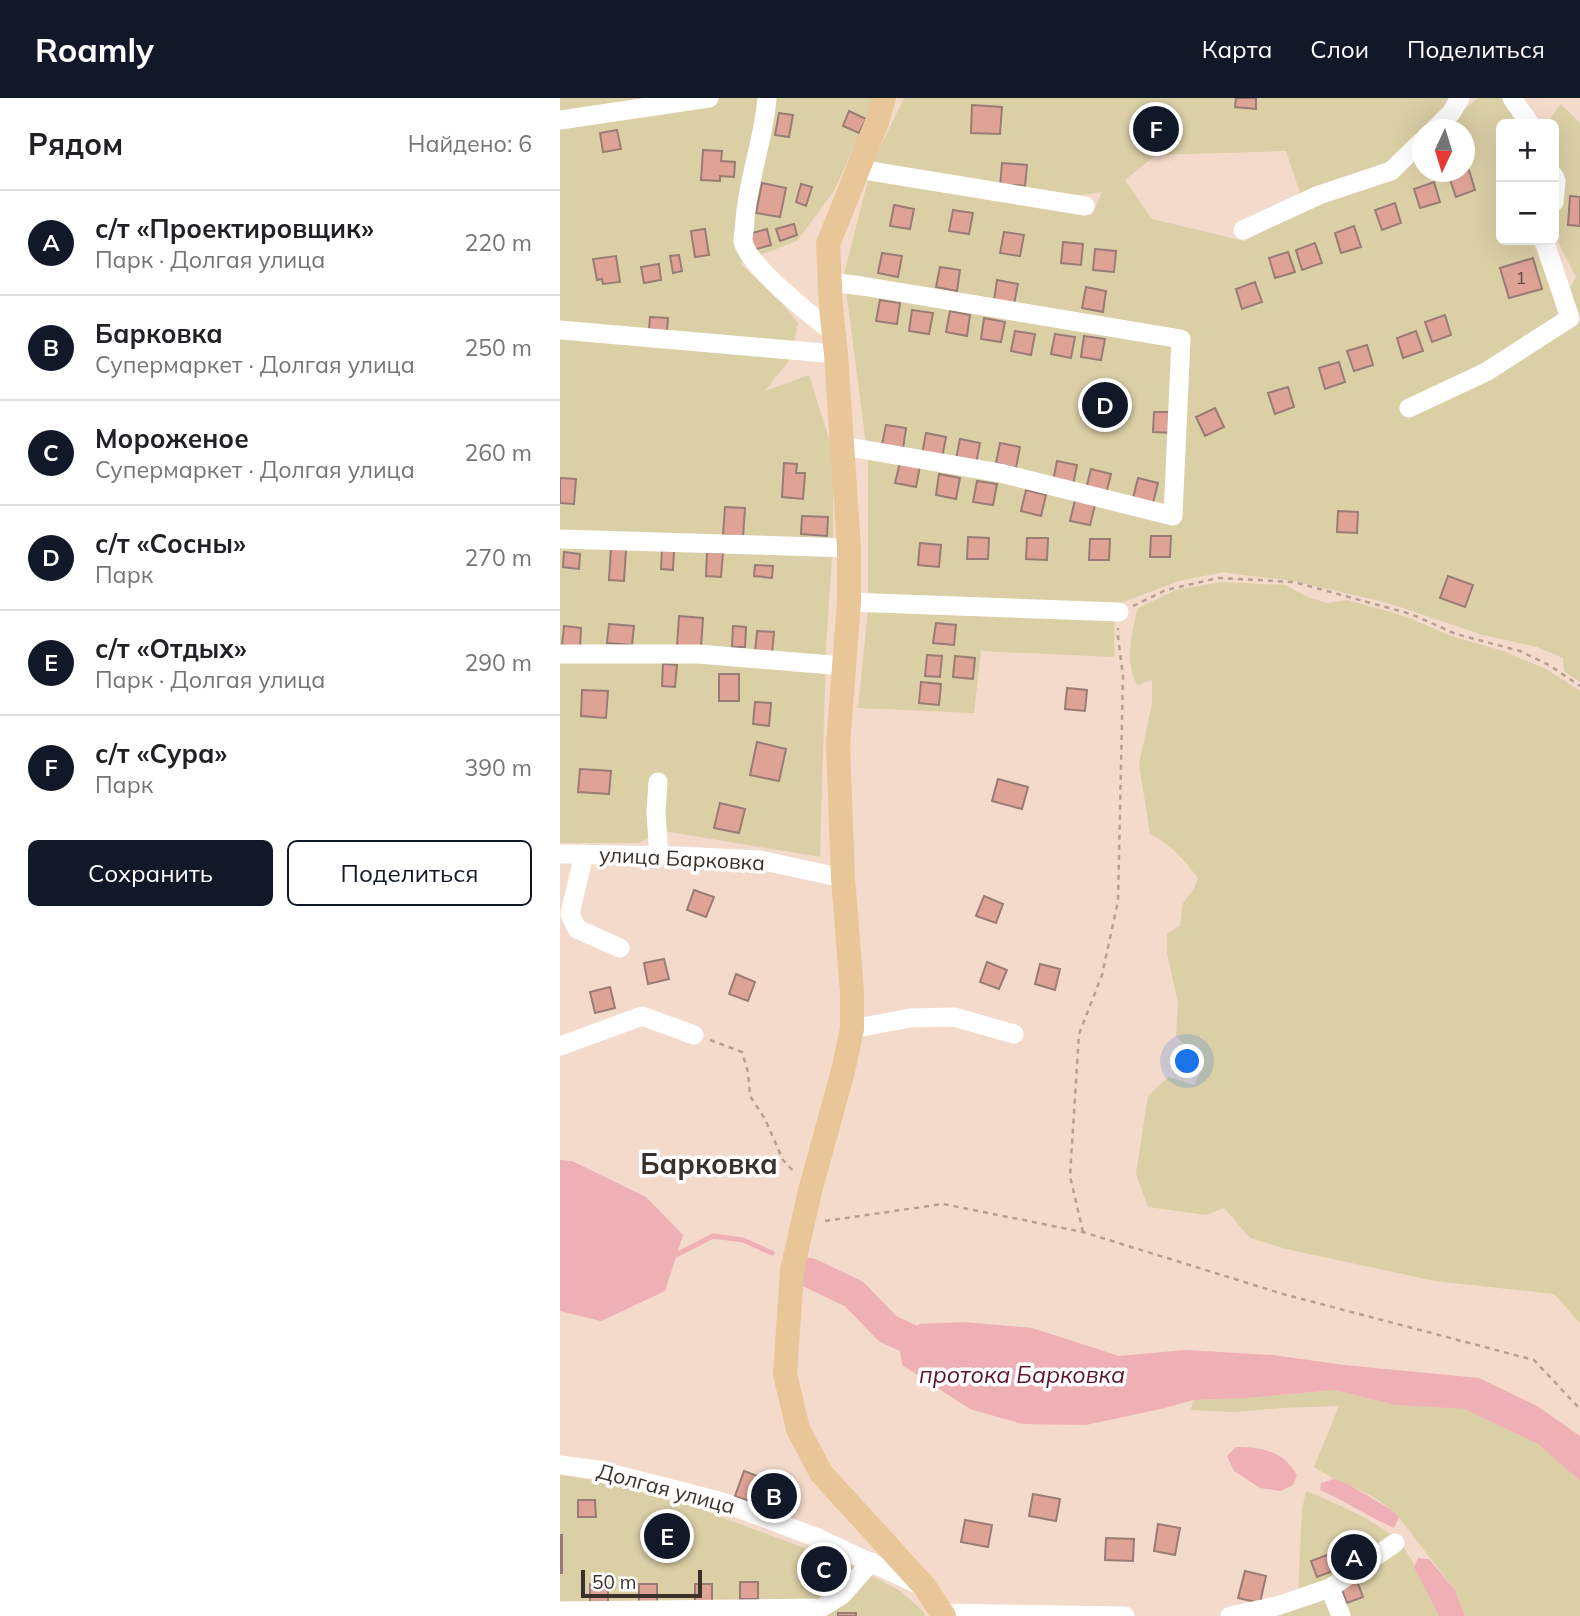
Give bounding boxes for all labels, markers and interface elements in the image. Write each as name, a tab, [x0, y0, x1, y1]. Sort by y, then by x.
text: Roamly	[35, 29, 154, 70]
text: Карта	[1202, 34, 1272, 64]
text: Слои	[1310, 34, 1369, 64]
text: Поделиться	[1407, 34, 1545, 64]
pin: F	[1133, 103, 1179, 155]
north arrow	[1412, 119, 1475, 182]
map controls	[1496, 119, 1559, 245]
button: +	[1496, 119, 1559, 182]
text: Рядом	[28, 125, 123, 163]
text: Найдено: 6	[408, 129, 532, 158]
button: −	[1496, 182, 1559, 245]
text: с/т «Проектировщик»	[95, 212, 374, 245]
text: A	[42, 228, 60, 257]
text: 220 m	[464, 228, 532, 257]
text: Парк · Долгая улица	[95, 245, 325, 274]
house number: 1	[1516, 266, 1526, 289]
text: Барковка	[95, 317, 223, 350]
text: B	[43, 333, 59, 362]
text: 250 m	[464, 333, 532, 362]
text: Супермаркет · Долгая улица	[95, 350, 415, 379]
pin: D	[1082, 379, 1128, 431]
text: Мороженое	[95, 422, 249, 455]
text: C	[43, 438, 59, 467]
text: 260 m	[464, 438, 532, 467]
text: Супермаркет · Долгая улица	[95, 455, 415, 484]
text: с/т «Сосны»	[95, 527, 246, 560]
text: D	[42, 543, 60, 572]
text: 270 m	[464, 543, 532, 572]
text: Парк	[95, 560, 153, 589]
text: с/т «Отдых»	[95, 632, 247, 665]
text: E	[44, 648, 58, 677]
text: 290 m	[464, 648, 532, 677]
text: Парк · Долгая улица	[95, 665, 325, 694]
text: с/т «Сура»	[95, 737, 227, 770]
text: F	[44, 753, 58, 782]
text: 390 m	[464, 753, 532, 782]
text: Парк	[95, 770, 153, 799]
button: Сохранить	[28, 840, 273, 906]
button: Поделиться	[287, 840, 532, 906]
street label: улица Барковка	[599, 841, 766, 875]
your location	[1170, 1044, 1204, 1078]
district label: Барковка	[640, 1146, 778, 1181]
water label: протока Барковка	[919, 1360, 1125, 1389]
street label: Долгая улица	[595, 1457, 738, 1519]
pin: B	[751, 1470, 797, 1522]
pin: E	[644, 1510, 690, 1562]
pin: A	[1331, 1531, 1377, 1583]
pin: C	[801, 1543, 847, 1595]
scale bar	[581, 1567, 702, 1599]
text: 50 m	[592, 1570, 636, 1594]

